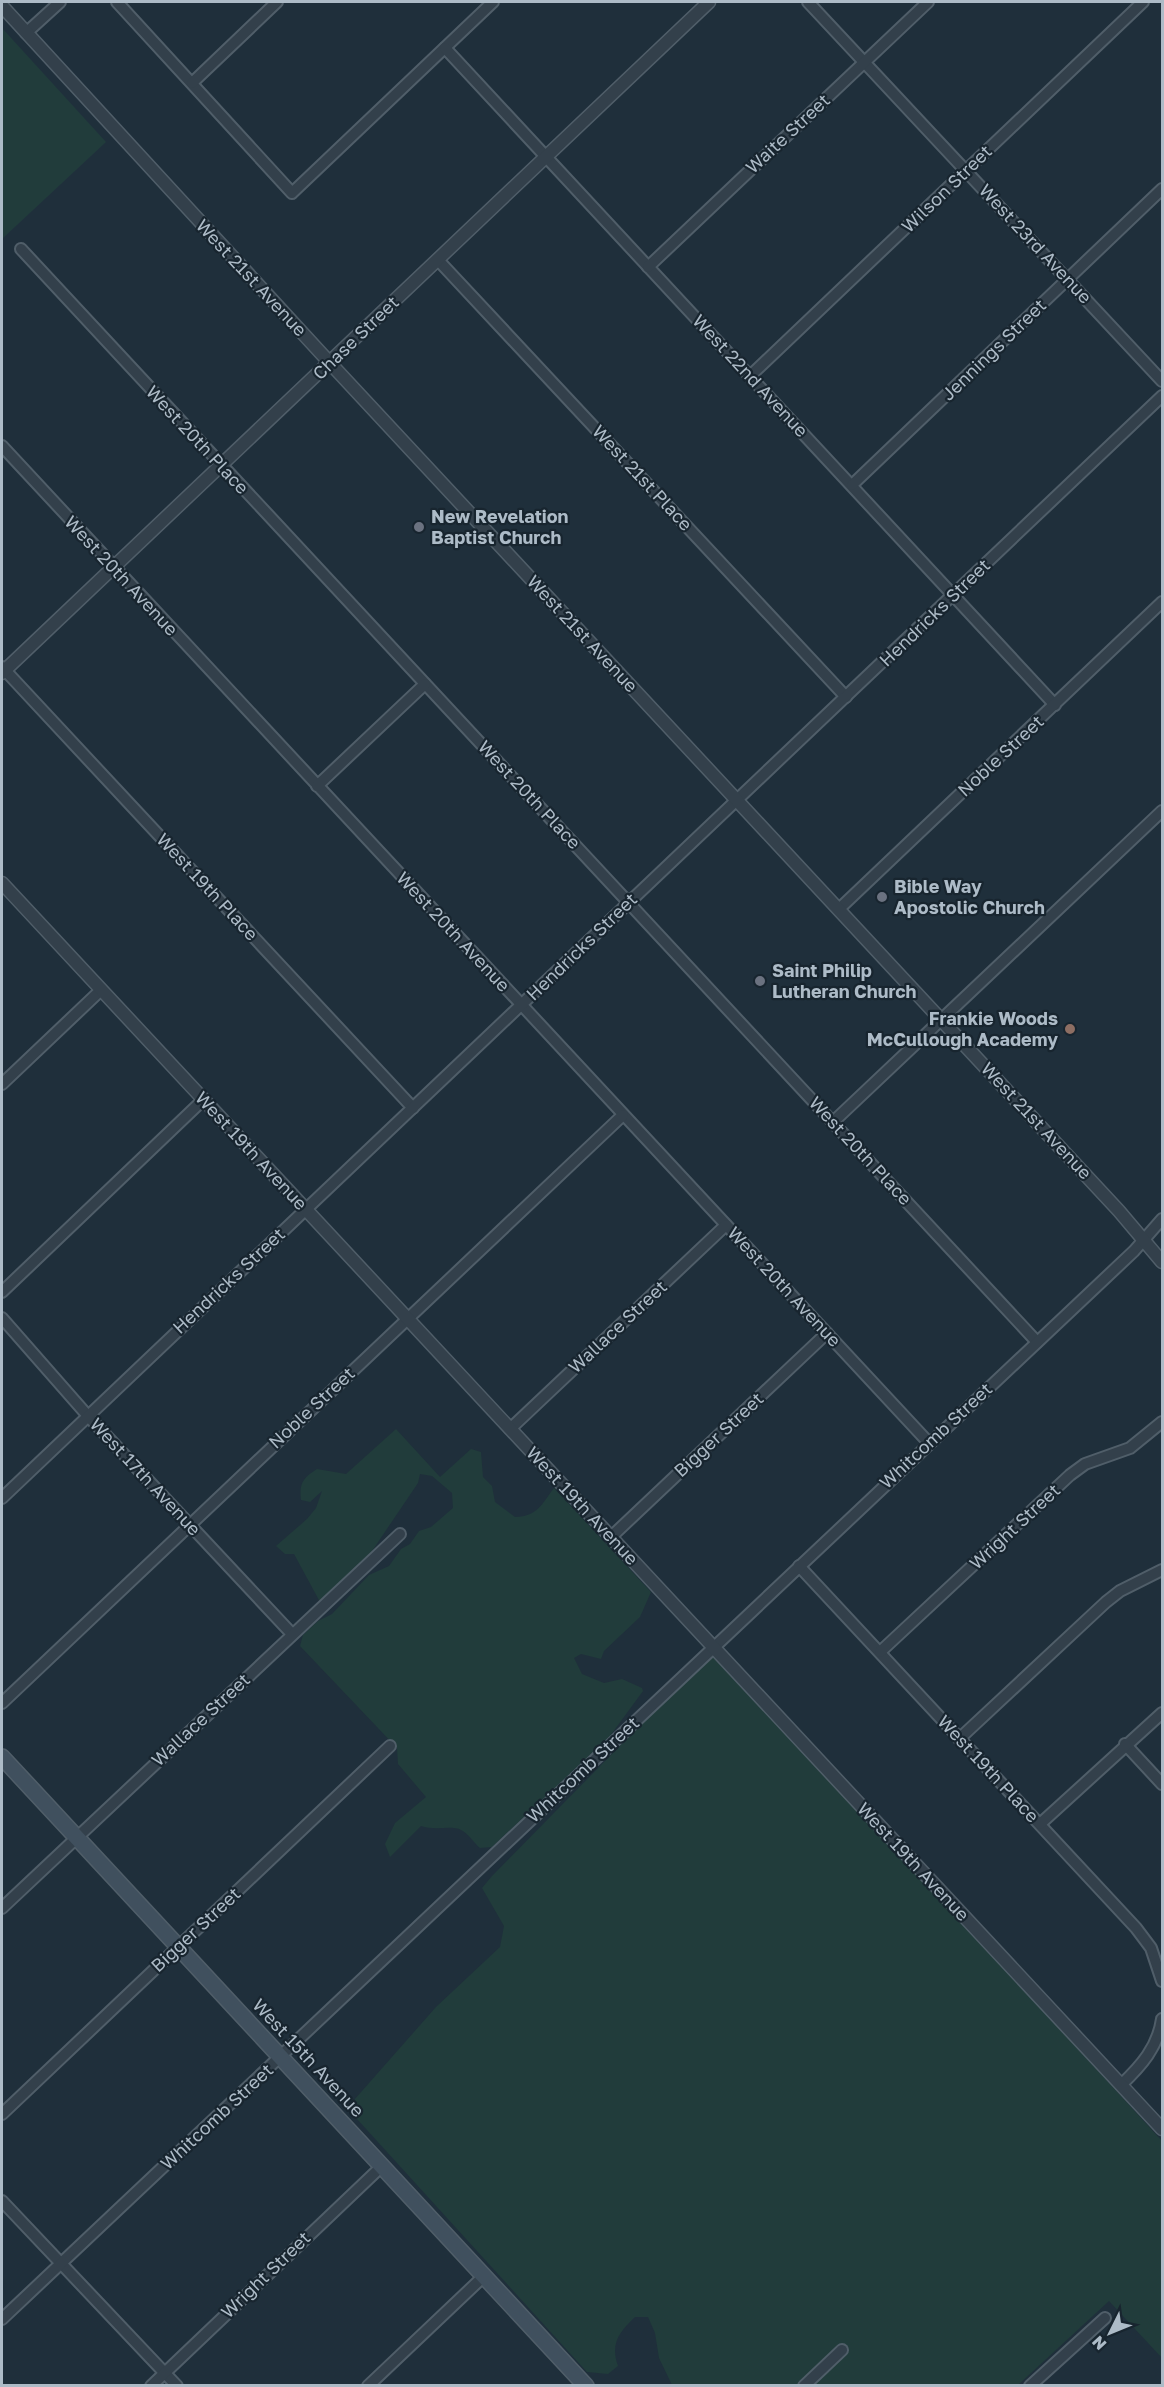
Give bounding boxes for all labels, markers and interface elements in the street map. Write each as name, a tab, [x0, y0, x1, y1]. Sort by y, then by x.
street label: Waite Street	[741, 89, 834, 178]
street label: Wilson Street	[897, 140, 996, 237]
street label: West 23rd Avenue	[975, 179, 1097, 308]
street label: West 21st Avenue	[192, 214, 312, 340]
street label: Chase Street	[308, 291, 403, 384]
street label: Jennings Street	[936, 294, 1050, 405]
street label: West 22nd Avenue	[688, 310, 813, 441]
street label: West 20th Place	[142, 380, 254, 498]
street label: West 21st Place	[588, 420, 697, 535]
place label: New Revelation Baptist Church	[431, 505, 569, 548]
street label: West 20th Avenue	[60, 511, 183, 640]
marker: New Revelation Baptist Church	[412, 520, 426, 534]
street label: Hendricks Street	[874, 554, 994, 671]
street label: West 21st Avenue	[523, 570, 643, 696]
street label: Noble Street	[953, 710, 1048, 801]
street label: West 20th Place	[474, 735, 586, 853]
street label: West 19th Place	[152, 828, 263, 945]
street label: West 20th Avenue	[392, 867, 515, 996]
place label: Bible Way Apostolic Church	[894, 875, 1045, 918]
street label: Hendricks Street	[521, 888, 641, 1005]
marker: Bible Way Apostolic Church	[875, 890, 889, 904]
place label: Saint Philip Lutheran Church	[772, 959, 917, 1002]
marker: Saint Philip Lutheran Church	[753, 974, 767, 988]
place label: Frankie Woods McCullough Academy	[867, 1007, 1058, 1050]
marker: Frankie Woods McCullough Academy	[1063, 1022, 1077, 1036]
street label: West 21st Avenue	[977, 1057, 1097, 1183]
street label: West 19th Avenue	[191, 1086, 312, 1214]
street label: West 20th Place	[805, 1091, 917, 1209]
street label: West 20th Avenue	[723, 1222, 846, 1351]
street label: Hendricks Street	[168, 1223, 289, 1338]
street label: Wallace Street	[564, 1275, 671, 1377]
street label: Noble Street	[264, 1362, 359, 1453]
street label: Whitcomb Street	[875, 1378, 996, 1493]
street label: Bigger Street	[669, 1387, 768, 1481]
street label: West 17th Avenue	[86, 1413, 206, 1540]
street label: West 19th Avenue	[522, 1441, 643, 1569]
street label: Wright Street	[965, 1479, 1064, 1574]
street label: Wallace Street	[147, 1668, 254, 1770]
street label: West 19th Place	[933, 1710, 1044, 1827]
street label: Whitcomb Street	[522, 1712, 643, 1827]
street label: West 19th Avenue	[853, 1797, 974, 1925]
street label: Bigger Street	[146, 1882, 245, 1976]
street label: West 15th Avenue	[248, 1994, 369, 2121]
street label: Whitcomb Street	[156, 2059, 277, 2174]
street label: Wright Street	[216, 2226, 315, 2322]
north arrow	[1080, 2303, 1140, 2363]
text: N	[1088, 2332, 1110, 2355]

